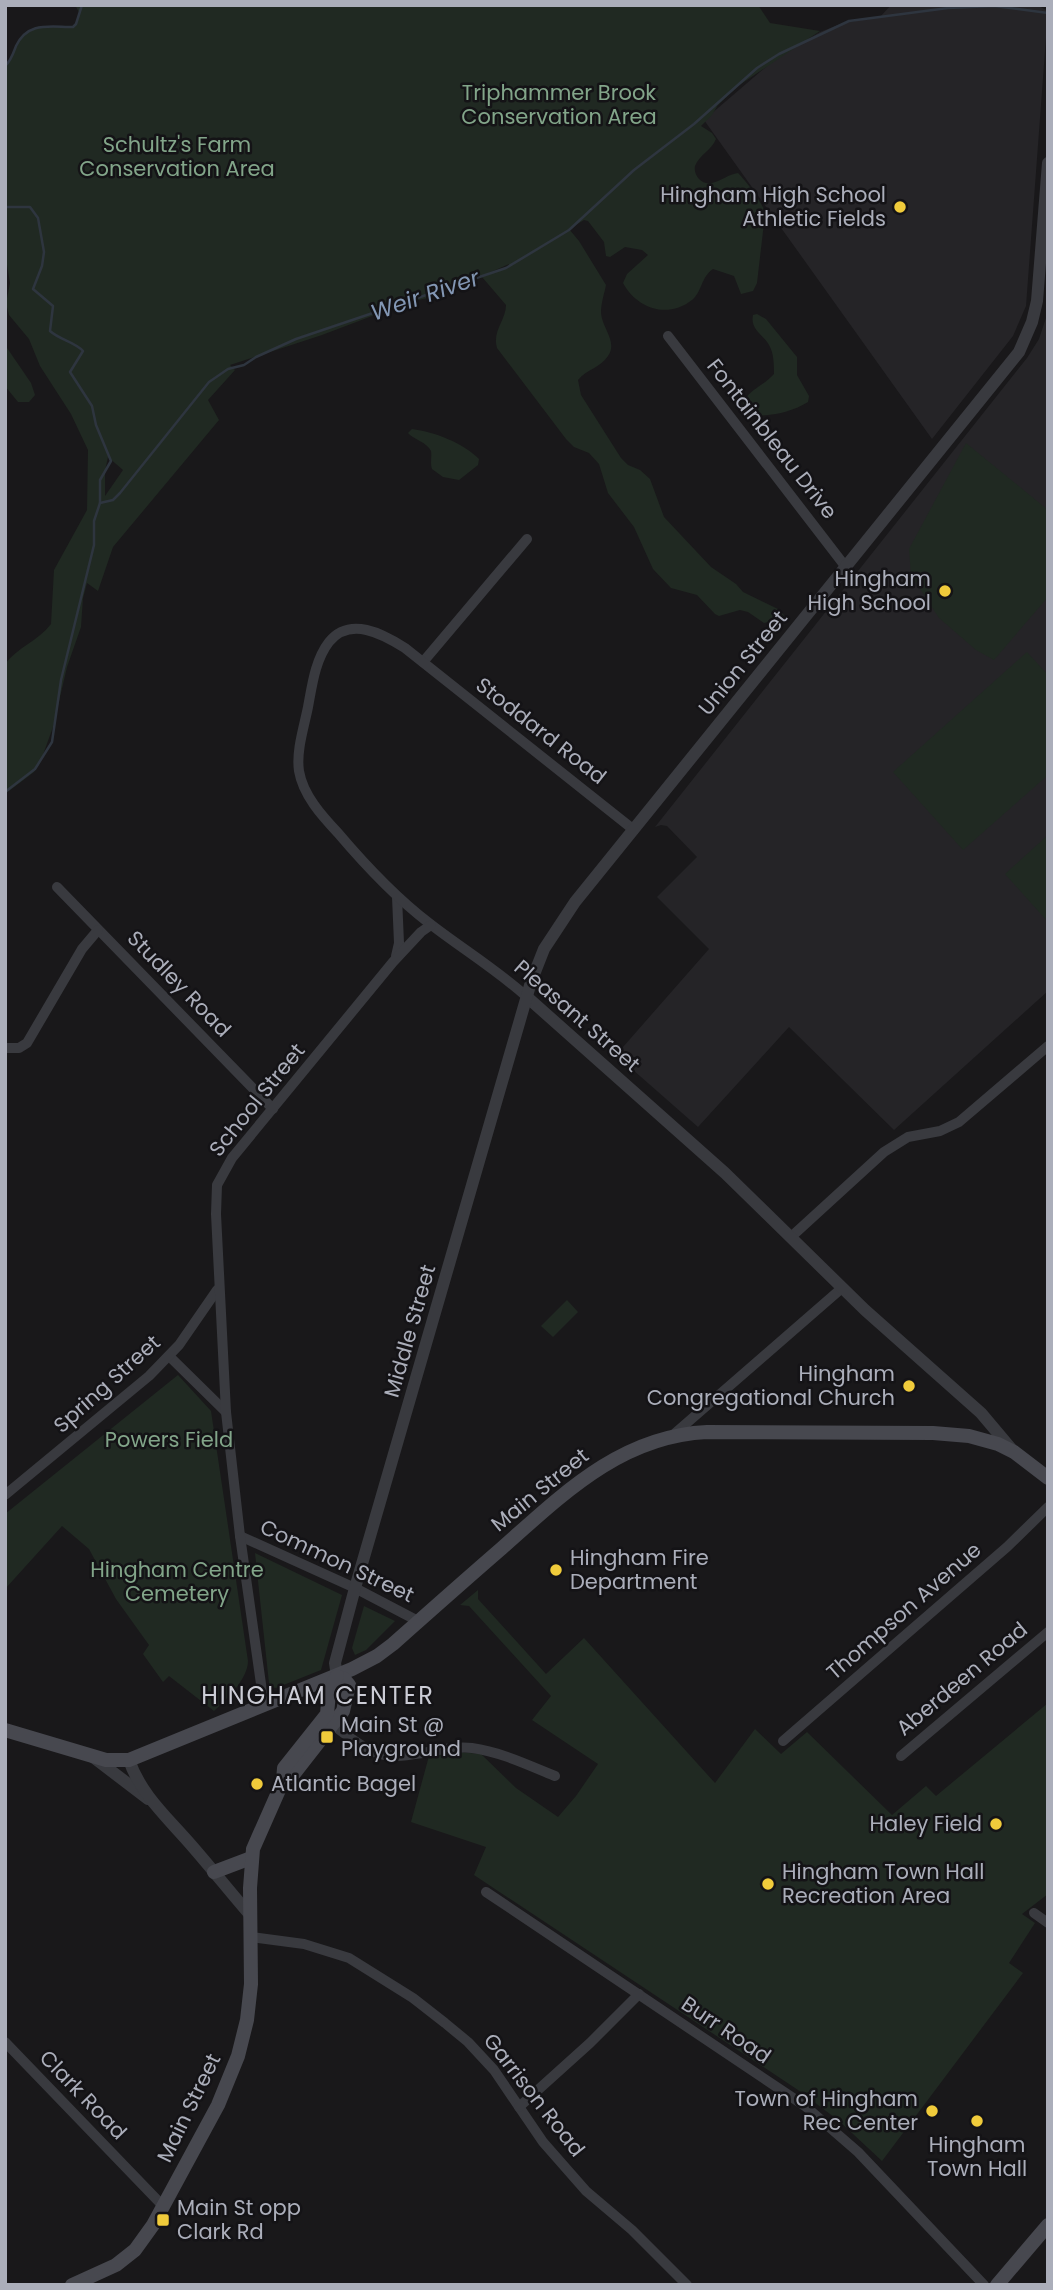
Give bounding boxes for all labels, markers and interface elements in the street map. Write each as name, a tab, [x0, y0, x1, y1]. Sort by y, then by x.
park label: Triphammer Brook Conservation Area	[461, 78, 657, 131]
park label: Schultz's Farm Conservation Area	[79, 130, 275, 183]
place label: Hingham High School Athletic Fields	[660, 180, 886, 233]
marker: Hingham High School Athletic Fields	[892, 199, 908, 215]
water label: Weir River	[366, 261, 485, 329]
street label: Fontainbleau Drive	[701, 352, 844, 525]
place label: Hingham High School	[807, 564, 931, 617]
marker: Hingham High School	[937, 583, 953, 599]
street label: Union Street	[691, 604, 794, 721]
street label: Stoddard Road	[470, 670, 613, 791]
street label: Studley Road	[121, 924, 238, 1043]
street label: Pleasant Street	[508, 953, 646, 1078]
street label: School Street	[202, 1037, 311, 1162]
street label: Middle Street	[377, 1261, 442, 1401]
street label: Spring Street	[47, 1328, 166, 1439]
place label: Hingham Congregational Church	[647, 1359, 895, 1412]
marker: Hingham Congregational Church	[901, 1378, 917, 1394]
park label: Powers Field	[105, 1425, 233, 1454]
street label: Main Street	[485, 1441, 595, 1538]
street label: Common Street	[255, 1512, 419, 1609]
street label: Thompson Avenue	[820, 1535, 987, 1686]
place label: Hingham Fire Department	[570, 1543, 709, 1596]
park label: Hingham Centre Cemetery	[90, 1555, 264, 1608]
marker: Hingham Fire Department	[548, 1562, 564, 1578]
street label: Aberdeen Road	[890, 1615, 1033, 1742]
district label: HINGHAM CENTER	[201, 1679, 435, 1712]
place label: Main St @ Playground	[341, 1710, 461, 1763]
marker: Main St @ Playground	[319, 1729, 335, 1745]
place label: Atlantic Bagel	[271, 1769, 416, 1798]
marker: Atlantic Bagel	[249, 1776, 265, 1792]
place label: Haley Field	[870, 1809, 982, 1838]
marker: Haley Field	[988, 1816, 1004, 1832]
place label: Hingham Town Hall Recreation Area	[782, 1857, 984, 1910]
marker: Hingham Town Hall Recreation Area	[760, 1876, 776, 1892]
street label: Burr Road	[676, 1989, 777, 2070]
street label: Garrison Road	[477, 2027, 592, 2162]
street label: Clark Road	[33, 2043, 134, 2146]
street label: Main Street	[150, 2048, 227, 2167]
place label: Town of Hingham Rec Center	[734, 2084, 918, 2137]
marker: Town of Hingham Rec Center	[924, 2103, 940, 2119]
marker: Hingham Town Hall	[969, 2113, 985, 2129]
place label: Hingham Town Hall	[927, 2130, 1027, 2183]
place label: Main St opp Clark Rd	[177, 2193, 301, 2246]
marker: Main St opp Clark Rd	[155, 2212, 171, 2228]

